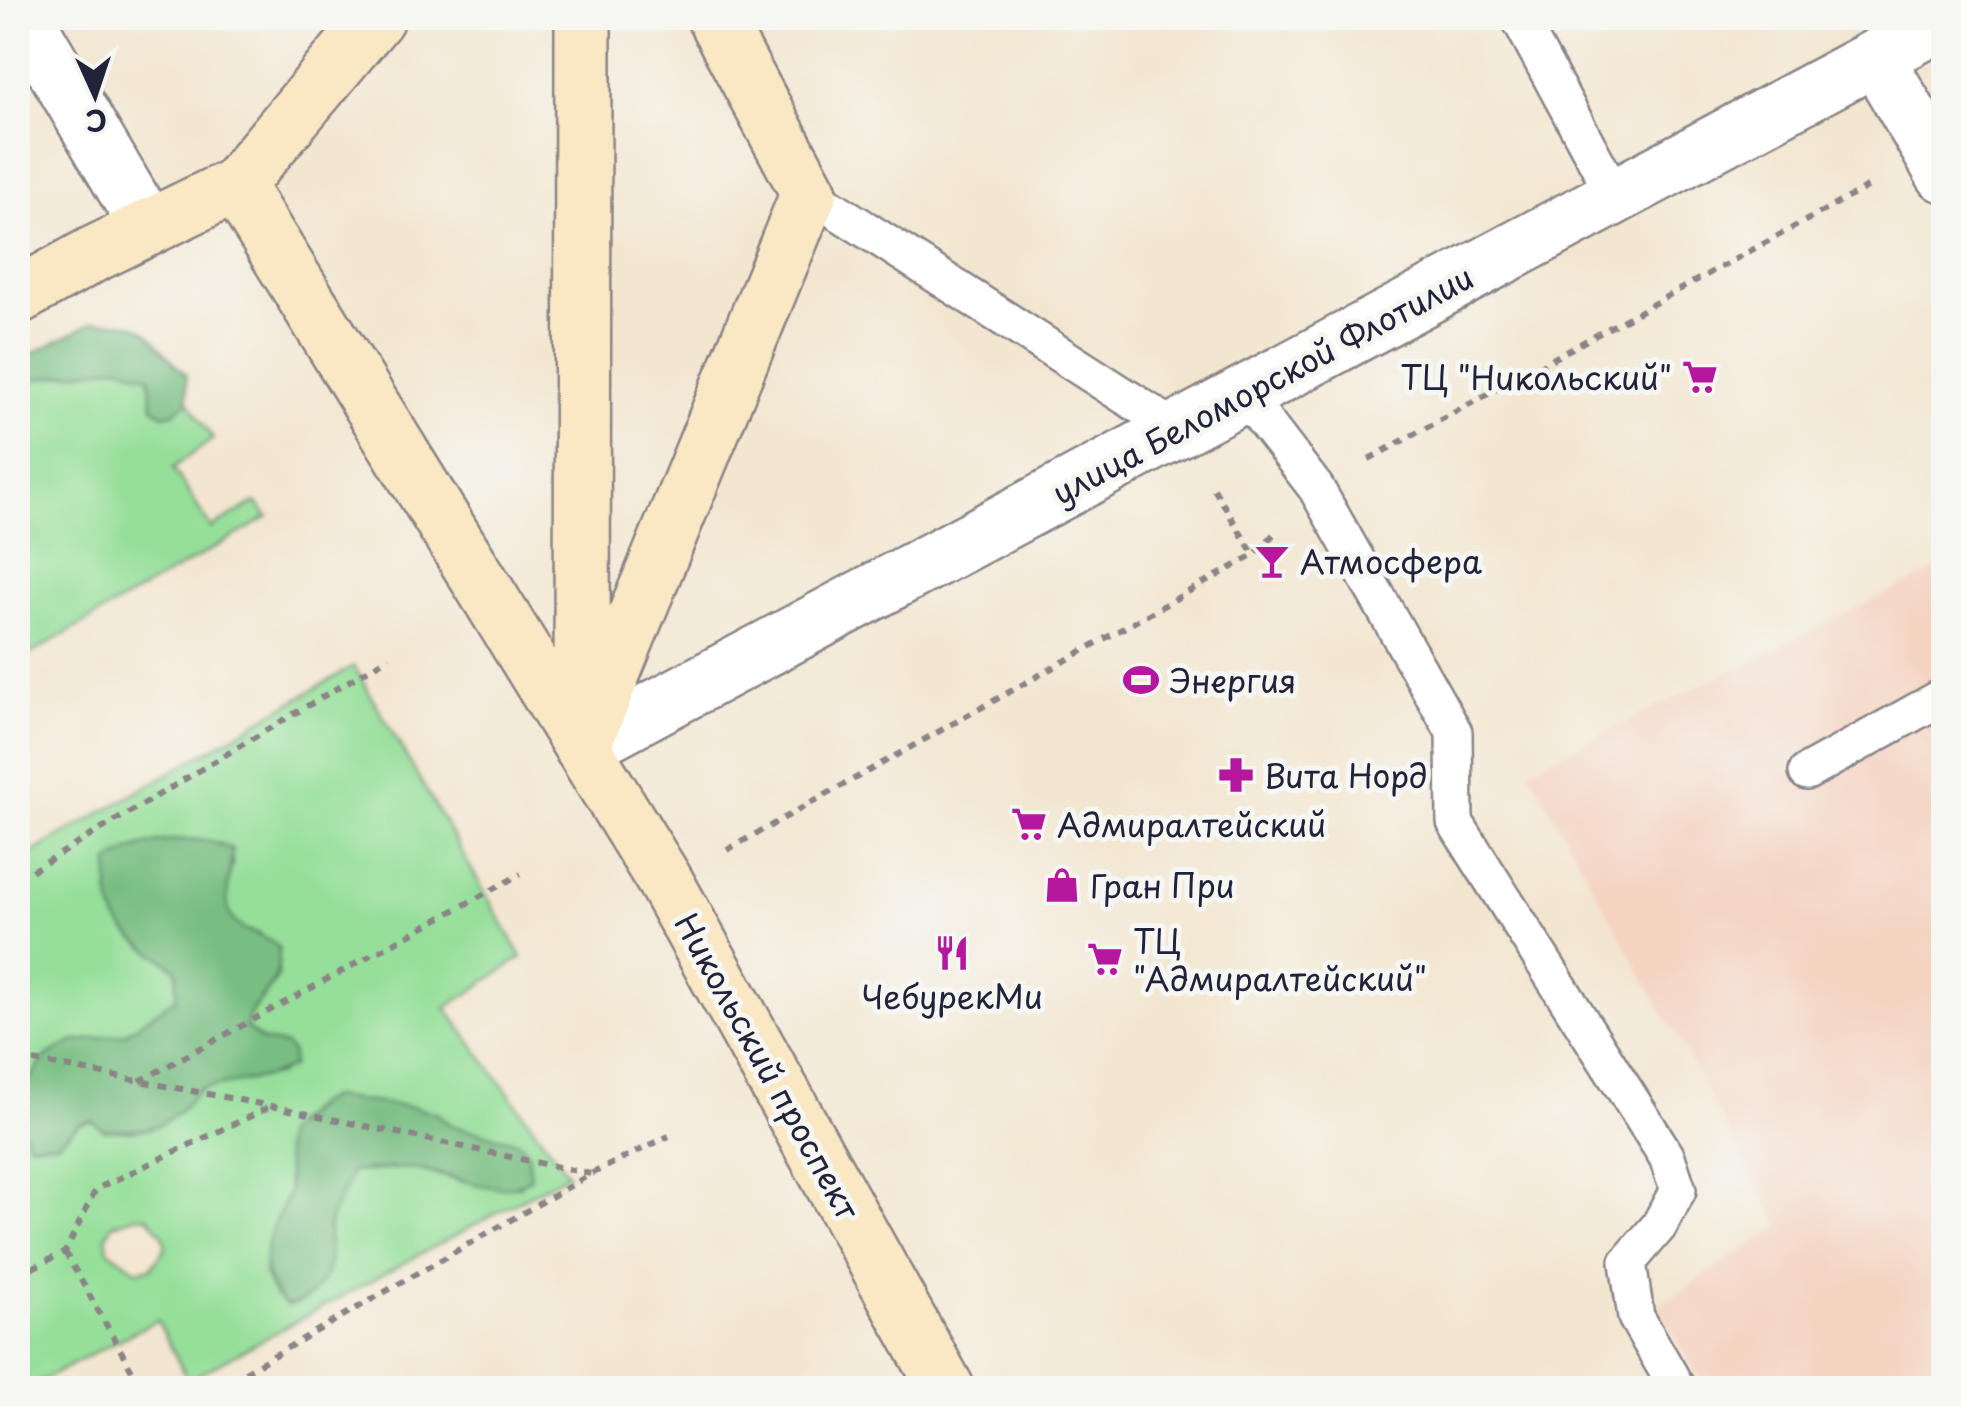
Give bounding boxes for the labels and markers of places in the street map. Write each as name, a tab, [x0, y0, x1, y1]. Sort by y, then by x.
place label: ТЦ "Никольский"	[1400, 353, 1672, 401]
supermarket icon: ТЦ "Никольский"	[1681, 358, 1719, 396]
place label: Атмосфера	[1300, 537, 1482, 585]
bar icon: Атмосфера	[1253, 542, 1291, 580]
place label: Энергия	[1169, 656, 1296, 704]
sports icon: Энергия	[1122, 661, 1160, 699]
place label: Вита Норд	[1264, 751, 1428, 799]
pharmacy icon: Вита Норд	[1217, 756, 1255, 794]
place label: Адмиралтейский	[1057, 800, 1326, 848]
supermarket icon: Адмиралтейский	[1010, 805, 1048, 843]
place label: Гран При	[1090, 861, 1235, 909]
shop icon: Гран При	[1043, 866, 1081, 904]
place label: ТЦ "Адмиралтейский"	[1133, 917, 1427, 1002]
restaurant icon: ЧебурекМи	[933, 934, 971, 972]
supermarket icon: ТЦ "Адмиралтейский"	[1086, 940, 1124, 978]
place label: ЧебурекМи	[861, 972, 1043, 1020]

